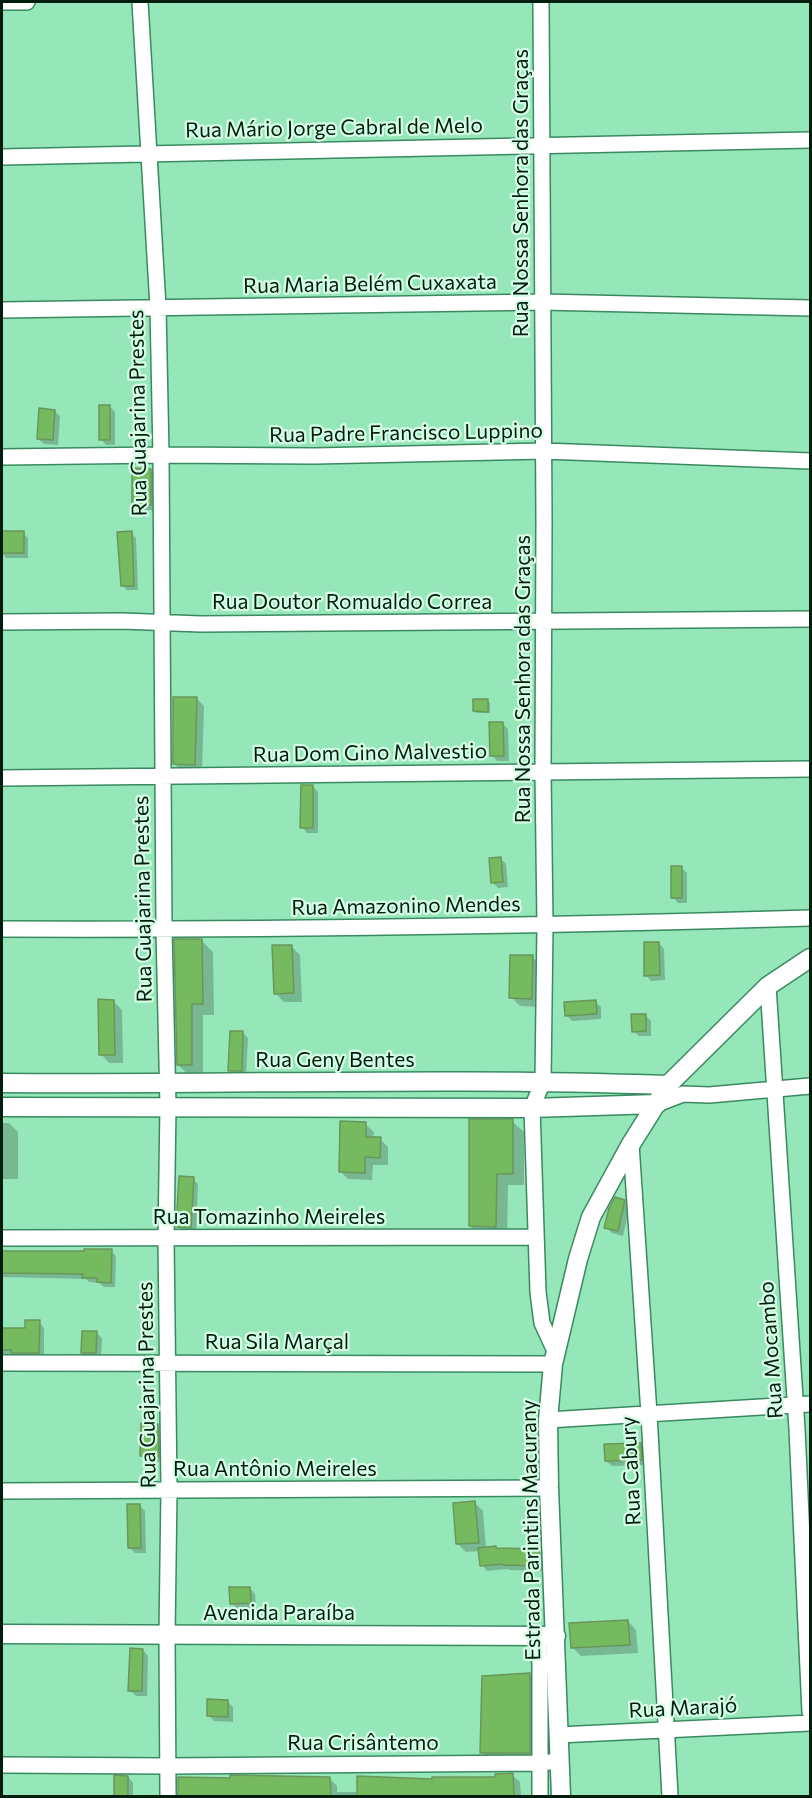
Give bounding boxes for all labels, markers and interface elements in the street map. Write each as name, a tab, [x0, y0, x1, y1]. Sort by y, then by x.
street label: Rua Nossa Senhora das Graças	[508, 49, 534, 337]
street label: Rua Mário Jorge Cabral de Melo	[185, 113, 483, 143]
street label: Rua Maria Belém Cuxaxata	[243, 269, 497, 299]
street label: Rua Guajarina Prestes	[124, 309, 152, 517]
street label: Rua Padre Francisco Luppino	[269, 418, 543, 448]
street label: Rua Nossa Senhora das Graças	[510, 535, 536, 823]
street label: Rua Doutor Romualdo Correa	[212, 589, 492, 615]
street label: Rua Dom Gino Malvestio	[253, 738, 487, 768]
street label: Rua Guajarina Prestes	[129, 795, 157, 1003]
street label: Rua Amazonino Mendes	[291, 891, 521, 921]
street label: Rua Geny Bentes	[255, 1047, 415, 1073]
street label: Rua Tomazinho Meireles	[153, 1204, 385, 1230]
street label: Rua Mocambo	[754, 1280, 788, 1420]
street label: Rua Guajarina Prestes	[133, 1281, 161, 1489]
street label: Rua Sila Marçal	[205, 1329, 349, 1355]
street label: Estrada Parintins Macurany	[516, 1399, 546, 1661]
street label: Rua Cabury	[616, 1416, 646, 1526]
street label: Rua Antônio Meireles	[173, 1456, 377, 1482]
street label: Avenida Paraíba	[203, 1600, 355, 1626]
street label: Rua Marajó	[628, 1693, 738, 1723]
street label: Rua Crisântemo	[287, 1730, 439, 1756]

